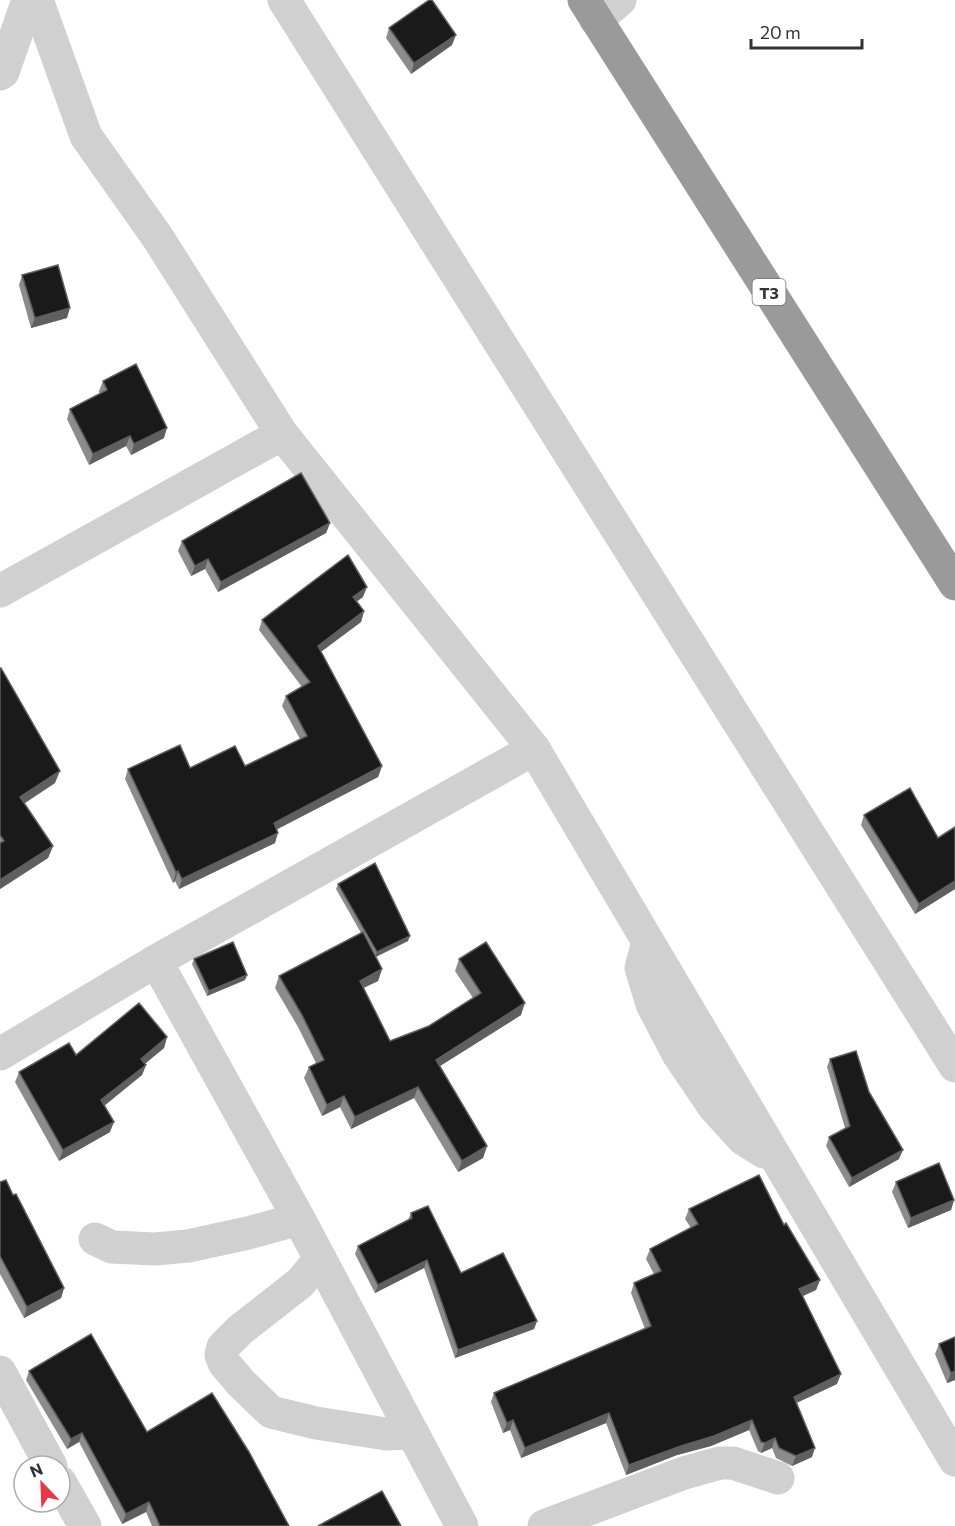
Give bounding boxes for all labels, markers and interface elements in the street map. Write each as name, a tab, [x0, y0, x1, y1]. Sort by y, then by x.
scale bar	[751, 12, 862, 50]
text: 20 m	[760, 21, 801, 43]
road number: T3	[752, 279, 786, 305]
north arrow	[12, 1454, 72, 1514]
text: N	[27, 1459, 45, 1481]

